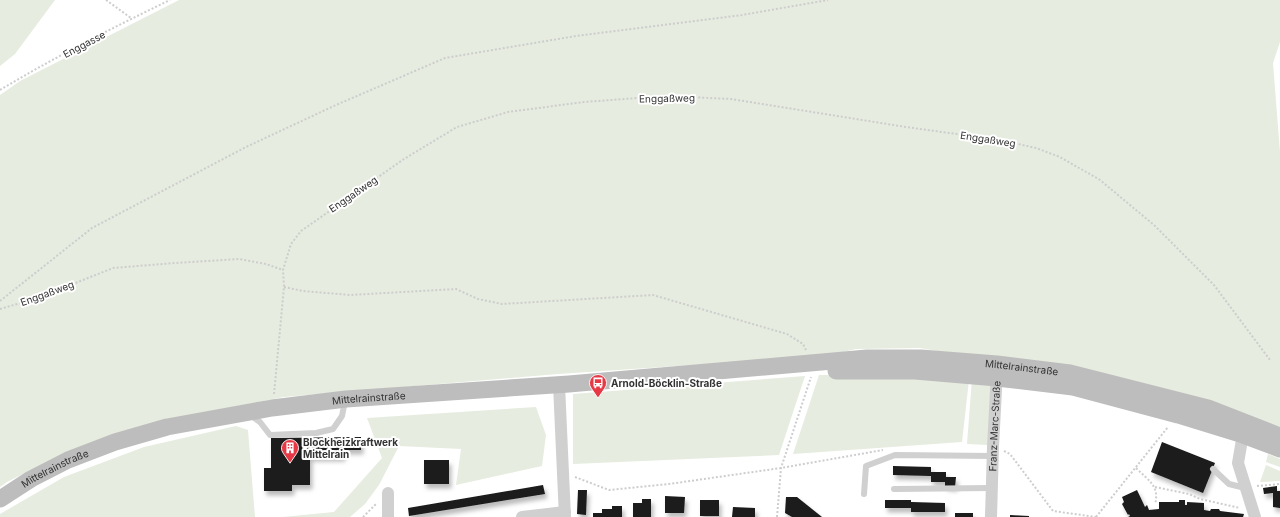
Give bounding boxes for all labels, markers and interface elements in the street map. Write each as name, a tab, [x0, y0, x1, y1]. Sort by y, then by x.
street label: Enggasse	[61, 28, 107, 60]
street label: Enggaßweg	[639, 92, 695, 104]
street label: Enggaßweg	[959, 129, 1017, 149]
street label: Enggaßweg	[326, 173, 380, 215]
street label: Enggaßweg	[19, 278, 75, 308]
street label: Mittelrainstraße	[985, 357, 1059, 378]
bus stop icon: Arnold-Böcklin-Straße	[588, 373, 608, 398]
place label: Arnold-Böcklin-Straße	[611, 377, 722, 389]
street label: Franz-Marc-Straße	[986, 380, 1002, 472]
street label: Mittelrainstraße	[331, 389, 406, 407]
place label: Blockheizkraftwerk Mittelrain	[303, 436, 398, 460]
building icon: Blockheizkraftwerk Mittelrain	[280, 438, 300, 463]
street label: Mittelrainstraße	[19, 447, 90, 490]

